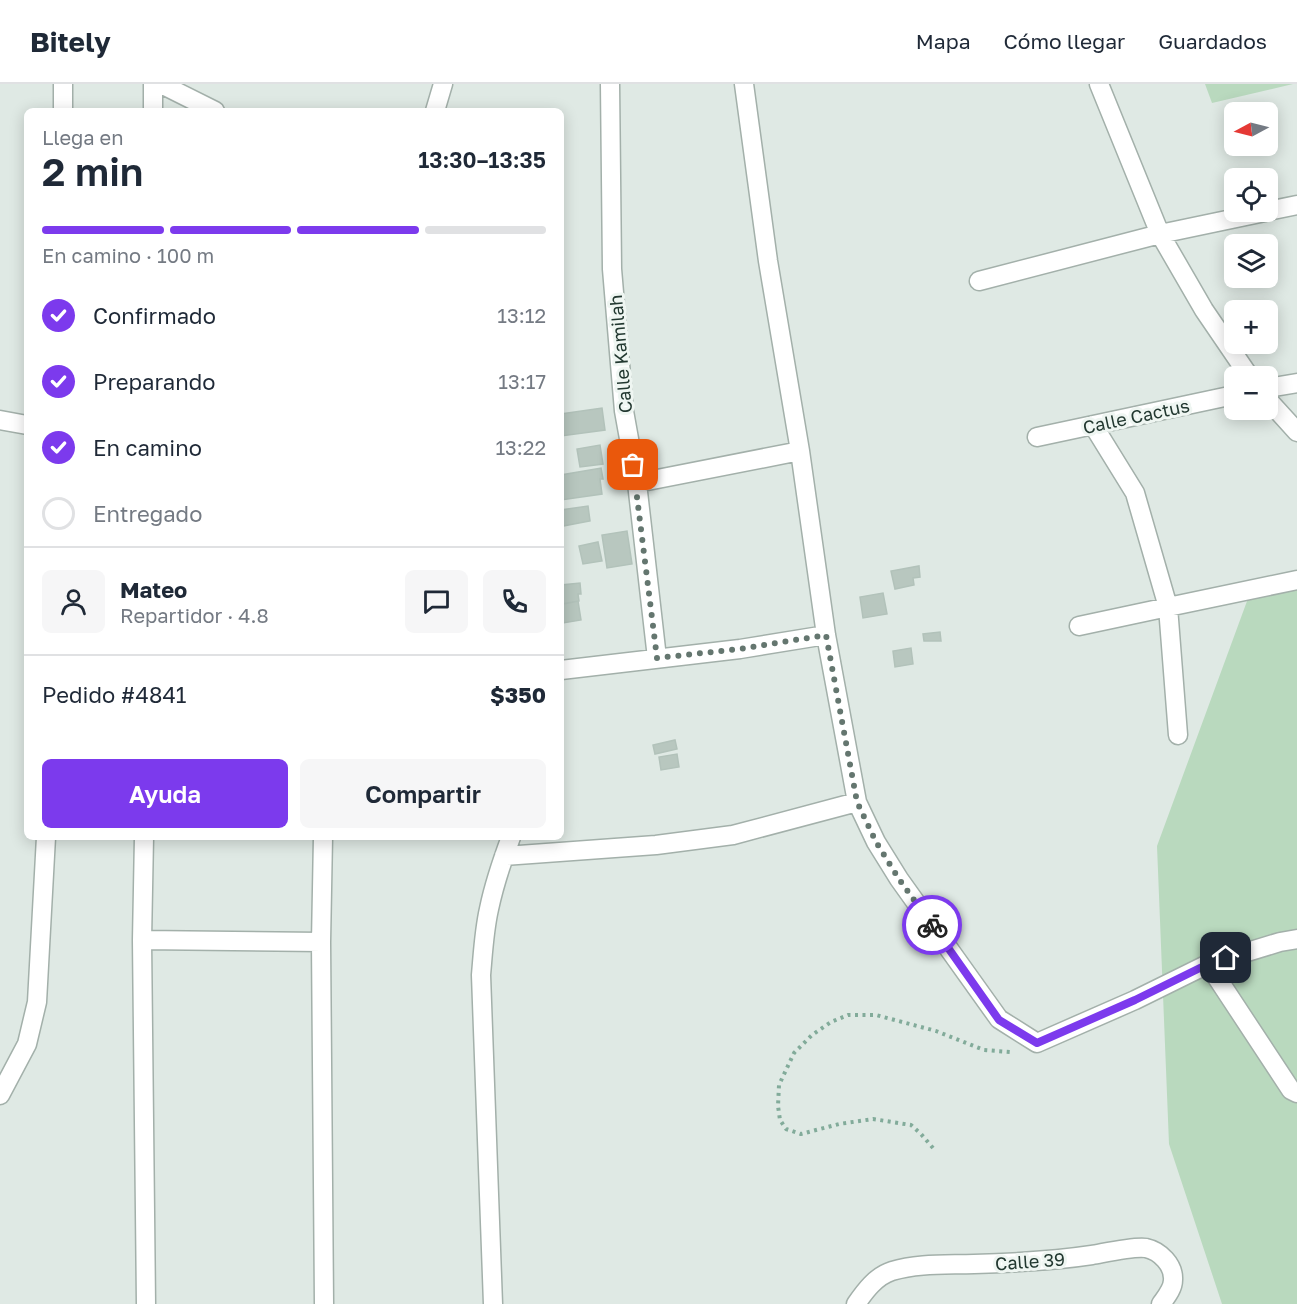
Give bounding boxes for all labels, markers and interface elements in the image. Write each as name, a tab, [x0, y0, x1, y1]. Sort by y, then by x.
text: Bitely	[30, 25, 111, 58]
text: Mapa	[916, 28, 971, 54]
text: Cómo llegar	[1004, 28, 1125, 54]
text: Guardados	[1158, 28, 1267, 54]
north arrow	[1224, 102, 1278, 156]
map controls	[1224, 102, 1278, 420]
text: Llega en	[42, 125, 124, 149]
text: 13:30–13:35	[418, 146, 546, 173]
text: 2 min	[42, 148, 143, 195]
button: locate	[1224, 168, 1278, 222]
button: layers	[1224, 234, 1278, 288]
text: En camino · 100 m	[42, 243, 214, 267]
street label: Calle Kamilah	[604, 294, 636, 414]
icon: check	[42, 299, 75, 332]
button: +	[1224, 300, 1278, 354]
text: Confirmado	[93, 302, 216, 329]
text: 13:12	[497, 303, 546, 327]
icon: check	[42, 365, 75, 398]
button: −	[1224, 366, 1278, 420]
text: Preparando	[93, 368, 216, 395]
text: 13:17	[498, 369, 546, 393]
street label: Calle Cactus	[1081, 394, 1191, 438]
icon: check	[42, 431, 75, 464]
text: En camino	[93, 434, 202, 461]
text: 13:22	[495, 435, 546, 459]
pin	[607, 439, 658, 490]
icon: bag	[616, 448, 649, 481]
text: Entregado	[93, 500, 202, 527]
button: person	[42, 570, 105, 633]
button: chat	[405, 570, 468, 633]
button: phone	[483, 570, 546, 633]
text: Mateo	[120, 576, 187, 603]
text: Repartidor · 4.8	[120, 603, 269, 627]
text: Pedido #4841	[42, 681, 187, 708]
text: $350	[490, 681, 546, 708]
button: Ayuda	[42, 759, 288, 828]
button: Compartir	[300, 759, 546, 828]
courier	[902, 895, 962, 955]
icon: bike	[916, 909, 949, 942]
pin	[1200, 932, 1251, 983]
icon: home	[1209, 941, 1242, 974]
street label: Calle 39	[994, 1248, 1066, 1274]

